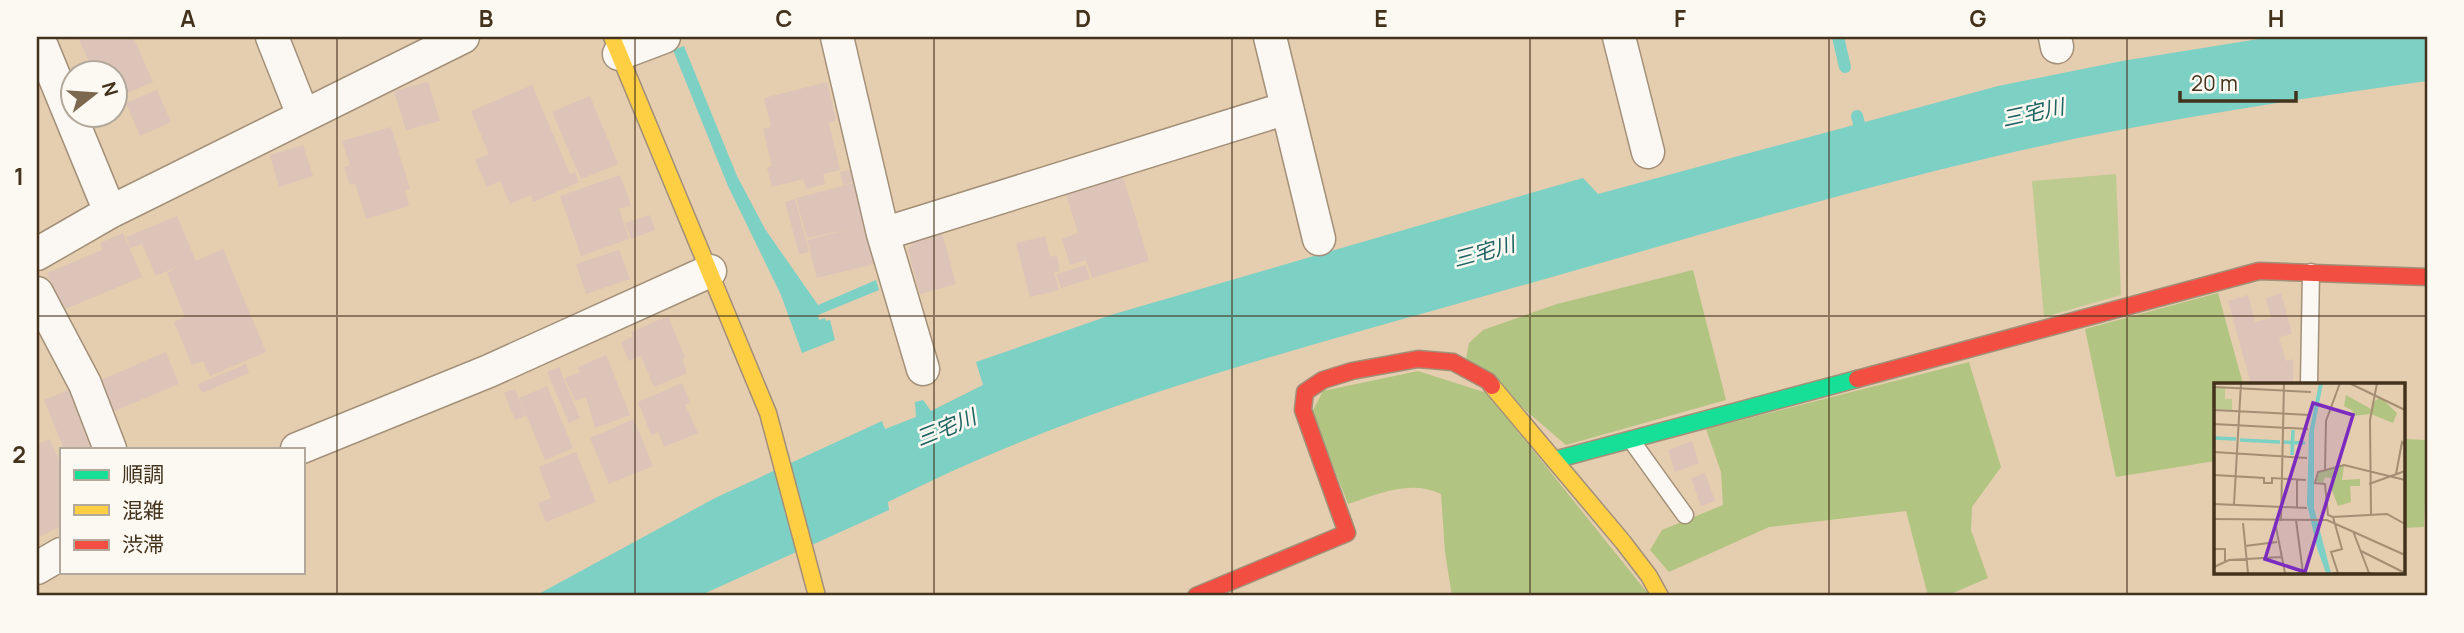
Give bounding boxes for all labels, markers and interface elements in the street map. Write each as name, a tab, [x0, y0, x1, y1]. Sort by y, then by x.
text: A	[180, 2, 196, 34]
text: B	[479, 2, 493, 34]
text: C	[776, 2, 793, 34]
text: D	[1075, 2, 1091, 34]
text: E	[1374, 2, 1388, 34]
text: F	[1674, 2, 1686, 34]
text: G	[1970, 2, 1987, 34]
text: H	[2268, 2, 2284, 34]
north arrow	[60, 60, 130, 130]
scale bar	[2180, 60, 2296, 104]
text: 20 m	[2191, 69, 2238, 97]
text: N	[96, 79, 125, 99]
water label: 三宅川	[1999, 91, 2068, 132]
text: 1	[14, 160, 24, 192]
water label: 三宅川	[1450, 229, 1520, 273]
inset map	[2214, 383, 2404, 574]
water label: 三宅川	[911, 402, 982, 452]
text: 2	[12, 438, 26, 470]
legend	[60, 448, 304, 574]
text: 順調	[122, 460, 164, 488]
text: 混雑	[122, 496, 164, 524]
text: 渋滞	[122, 530, 164, 558]

